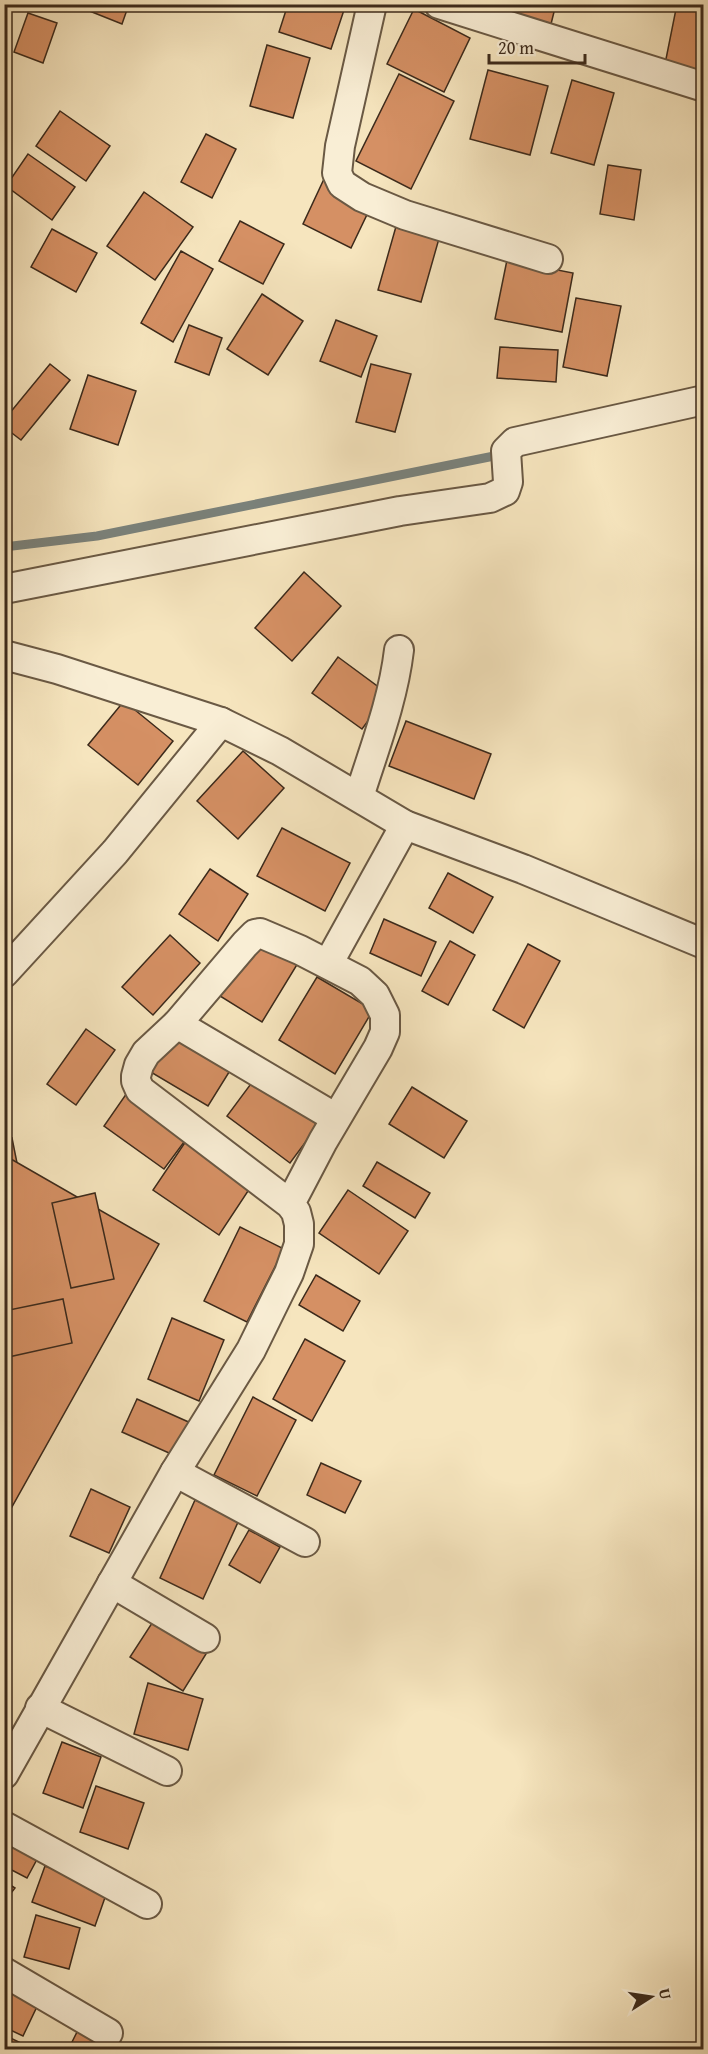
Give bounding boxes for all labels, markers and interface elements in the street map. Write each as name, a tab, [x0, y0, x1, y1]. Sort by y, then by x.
scale bar	[489, 27, 585, 65]
text: 20 m	[498, 34, 534, 61]
north arrow	[621, 1967, 681, 2027]
text: U	[653, 1986, 679, 2002]

